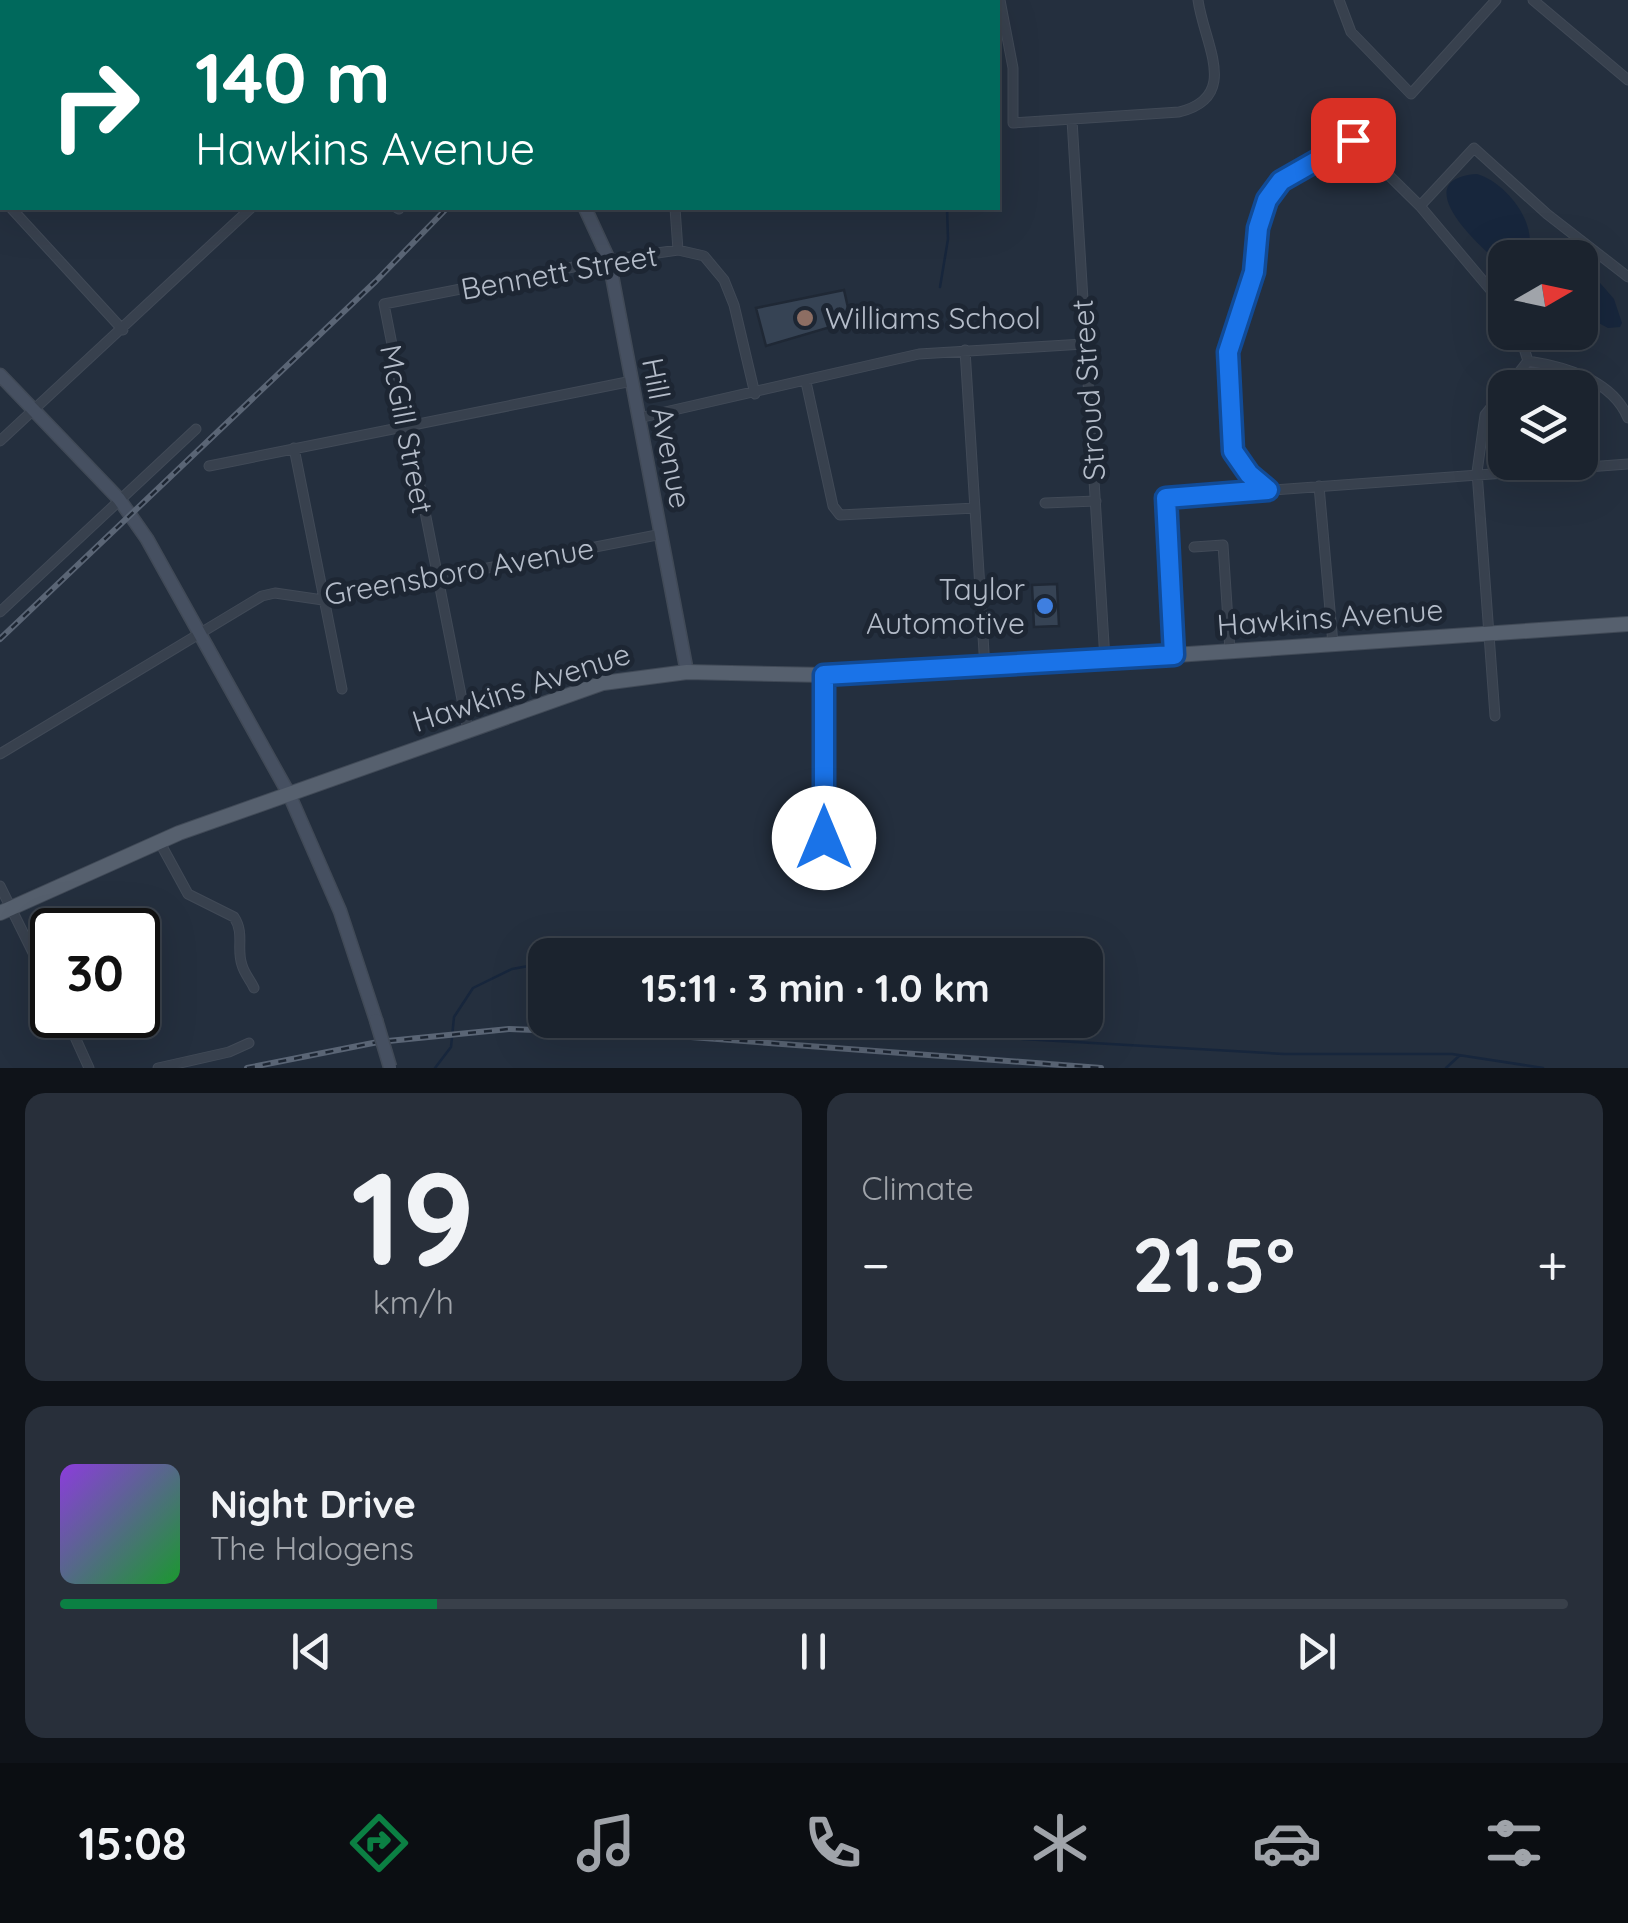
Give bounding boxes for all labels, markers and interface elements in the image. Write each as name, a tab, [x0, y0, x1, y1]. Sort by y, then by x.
text: 140 m	[195, 33, 391, 121]
icon: right	[30, 40, 160, 170]
pin	[1311, 98, 1396, 183]
icon: arrive	[1326, 113, 1381, 168]
text: Hawkins Avenue	[195, 120, 535, 176]
street label: Bennett Street	[458, 236, 660, 308]
north arrow	[1488, 240, 1598, 350]
map controls	[1488, 240, 1598, 480]
street label: Stroud Street	[1063, 298, 1113, 482]
place label: Williams School	[825, 299, 1041, 337]
marker: Williams School	[794, 307, 816, 329]
street label: McGill Street	[372, 341, 442, 517]
street label: Hill Avenue	[634, 354, 700, 512]
button: layers	[1488, 370, 1598, 480]
street label: Greensboro Avenue	[321, 529, 597, 613]
place label: Taylor Automotive	[866, 570, 1025, 642]
street label: Hawkins Avenue	[1216, 590, 1444, 644]
marker: Taylor Automotive	[1034, 595, 1056, 617]
street label: Hawkins Avenue	[407, 634, 635, 740]
position arrow	[772, 786, 876, 890]
speed limit sign: 30	[30, 908, 160, 1038]
text: 15:11 · 3 min · 1.0 km	[641, 964, 990, 1012]
text: 19	[351, 1135, 475, 1298]
text: Climate	[862, 1168, 974, 1208]
text: 21.5°	[1132, 1217, 1295, 1311]
text: −	[862, 1230, 890, 1299]
text: +	[1537, 1230, 1568, 1299]
text: km/h	[373, 1282, 454, 1322]
text: Night Drive	[210, 1480, 416, 1528]
text: The Halogens	[210, 1528, 414, 1568]
icon: previous	[284, 1624, 339, 1679]
icon: pause	[786, 1624, 841, 1679]
icon: next	[1289, 1624, 1344, 1679]
icon: directions	[344, 1808, 414, 1878]
icon: music	[571, 1808, 641, 1878]
icon: phone	[798, 1808, 868, 1878]
icon: climate	[1025, 1808, 1095, 1878]
icon: car	[1252, 1808, 1322, 1878]
icon: filters	[1479, 1808, 1549, 1878]
text: 15:08	[79, 1815, 187, 1871]

